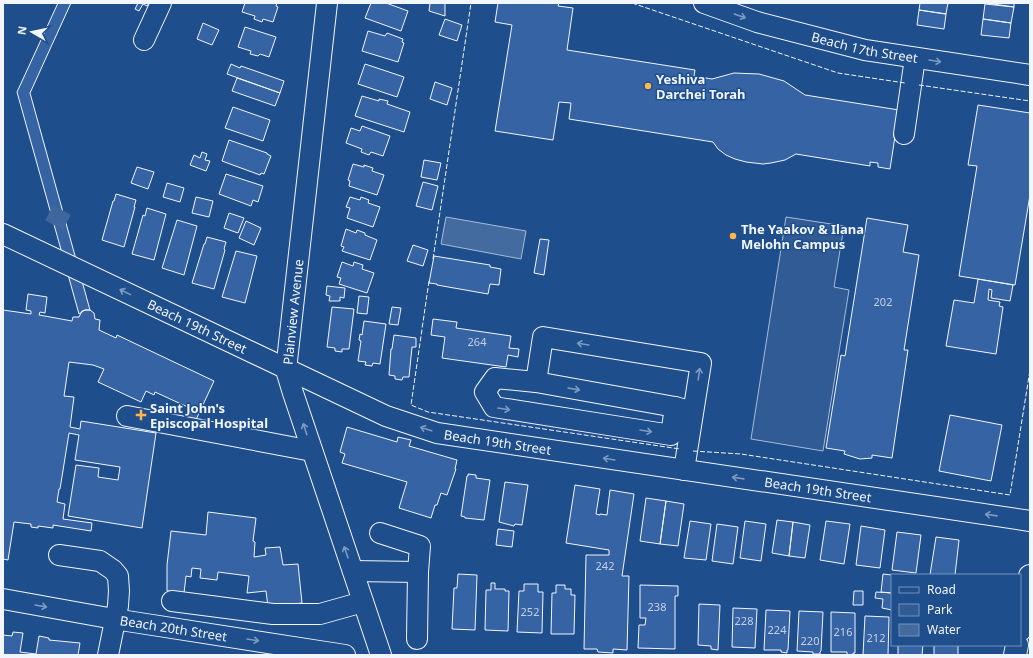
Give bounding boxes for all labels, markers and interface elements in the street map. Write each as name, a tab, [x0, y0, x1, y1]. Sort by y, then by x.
north arrow	[12, 12, 52, 52]
one-way arrow	[734, 12, 746, 20]
text: N	[14, 25, 30, 36]
street label: Beach 17th Street	[810, 27, 919, 67]
one-way arrow	[928, 57, 941, 65]
place label: Yeshiva Darchei Torah	[656, 70, 746, 103]
marker: Yeshiva Darchei Torah	[643, 81, 653, 91]
place label: The Yaakov & Ilana Melohn Campus	[741, 220, 864, 253]
marker: The Yaakov & Ilana Melohn Campus	[728, 231, 738, 241]
street label: Plainview Avenue	[279, 258, 307, 366]
one-way arrow	[119, 288, 131, 295]
house number: 202	[874, 294, 892, 309]
street label: Beach 19th Street	[144, 295, 250, 358]
house number: 264	[468, 334, 487, 349]
one-way arrow	[577, 340, 590, 348]
one-way arrow	[695, 368, 703, 381]
one-way arrow	[567, 385, 580, 393]
place label: Saint John's Episcopal Hospital	[150, 399, 268, 432]
one-way arrow	[497, 405, 510, 413]
marker: Saint John's Episcopal Hospital	[135, 409, 147, 421]
one-way arrow	[300, 423, 308, 435]
one-way arrow	[420, 425, 432, 433]
street label: Beach 19th Street	[443, 425, 553, 459]
one-way arrow	[639, 427, 652, 435]
one-way arrow	[603, 455, 616, 463]
street label: Beach 19th Street	[763, 473, 873, 506]
one-way arrow	[732, 474, 745, 482]
one-way arrow	[985, 511, 998, 519]
one-way arrow	[342, 546, 349, 559]
house number: 242	[596, 558, 614, 573]
legend	[891, 574, 1021, 646]
text: Road	[927, 581, 956, 598]
house number: 238	[648, 599, 666, 614]
text: Park	[927, 601, 953, 618]
one-way arrow	[34, 602, 47, 610]
house number: 252	[521, 604, 539, 619]
street label: Beach 20th Street	[119, 611, 229, 646]
house number: 228	[735, 613, 753, 628]
text: Water	[927, 621, 961, 638]
house number: 224	[768, 622, 787, 637]
house number: 216	[834, 624, 852, 639]
house number: 212	[867, 630, 885, 645]
house number: 220	[801, 633, 819, 648]
one-way arrow	[246, 637, 259, 645]

